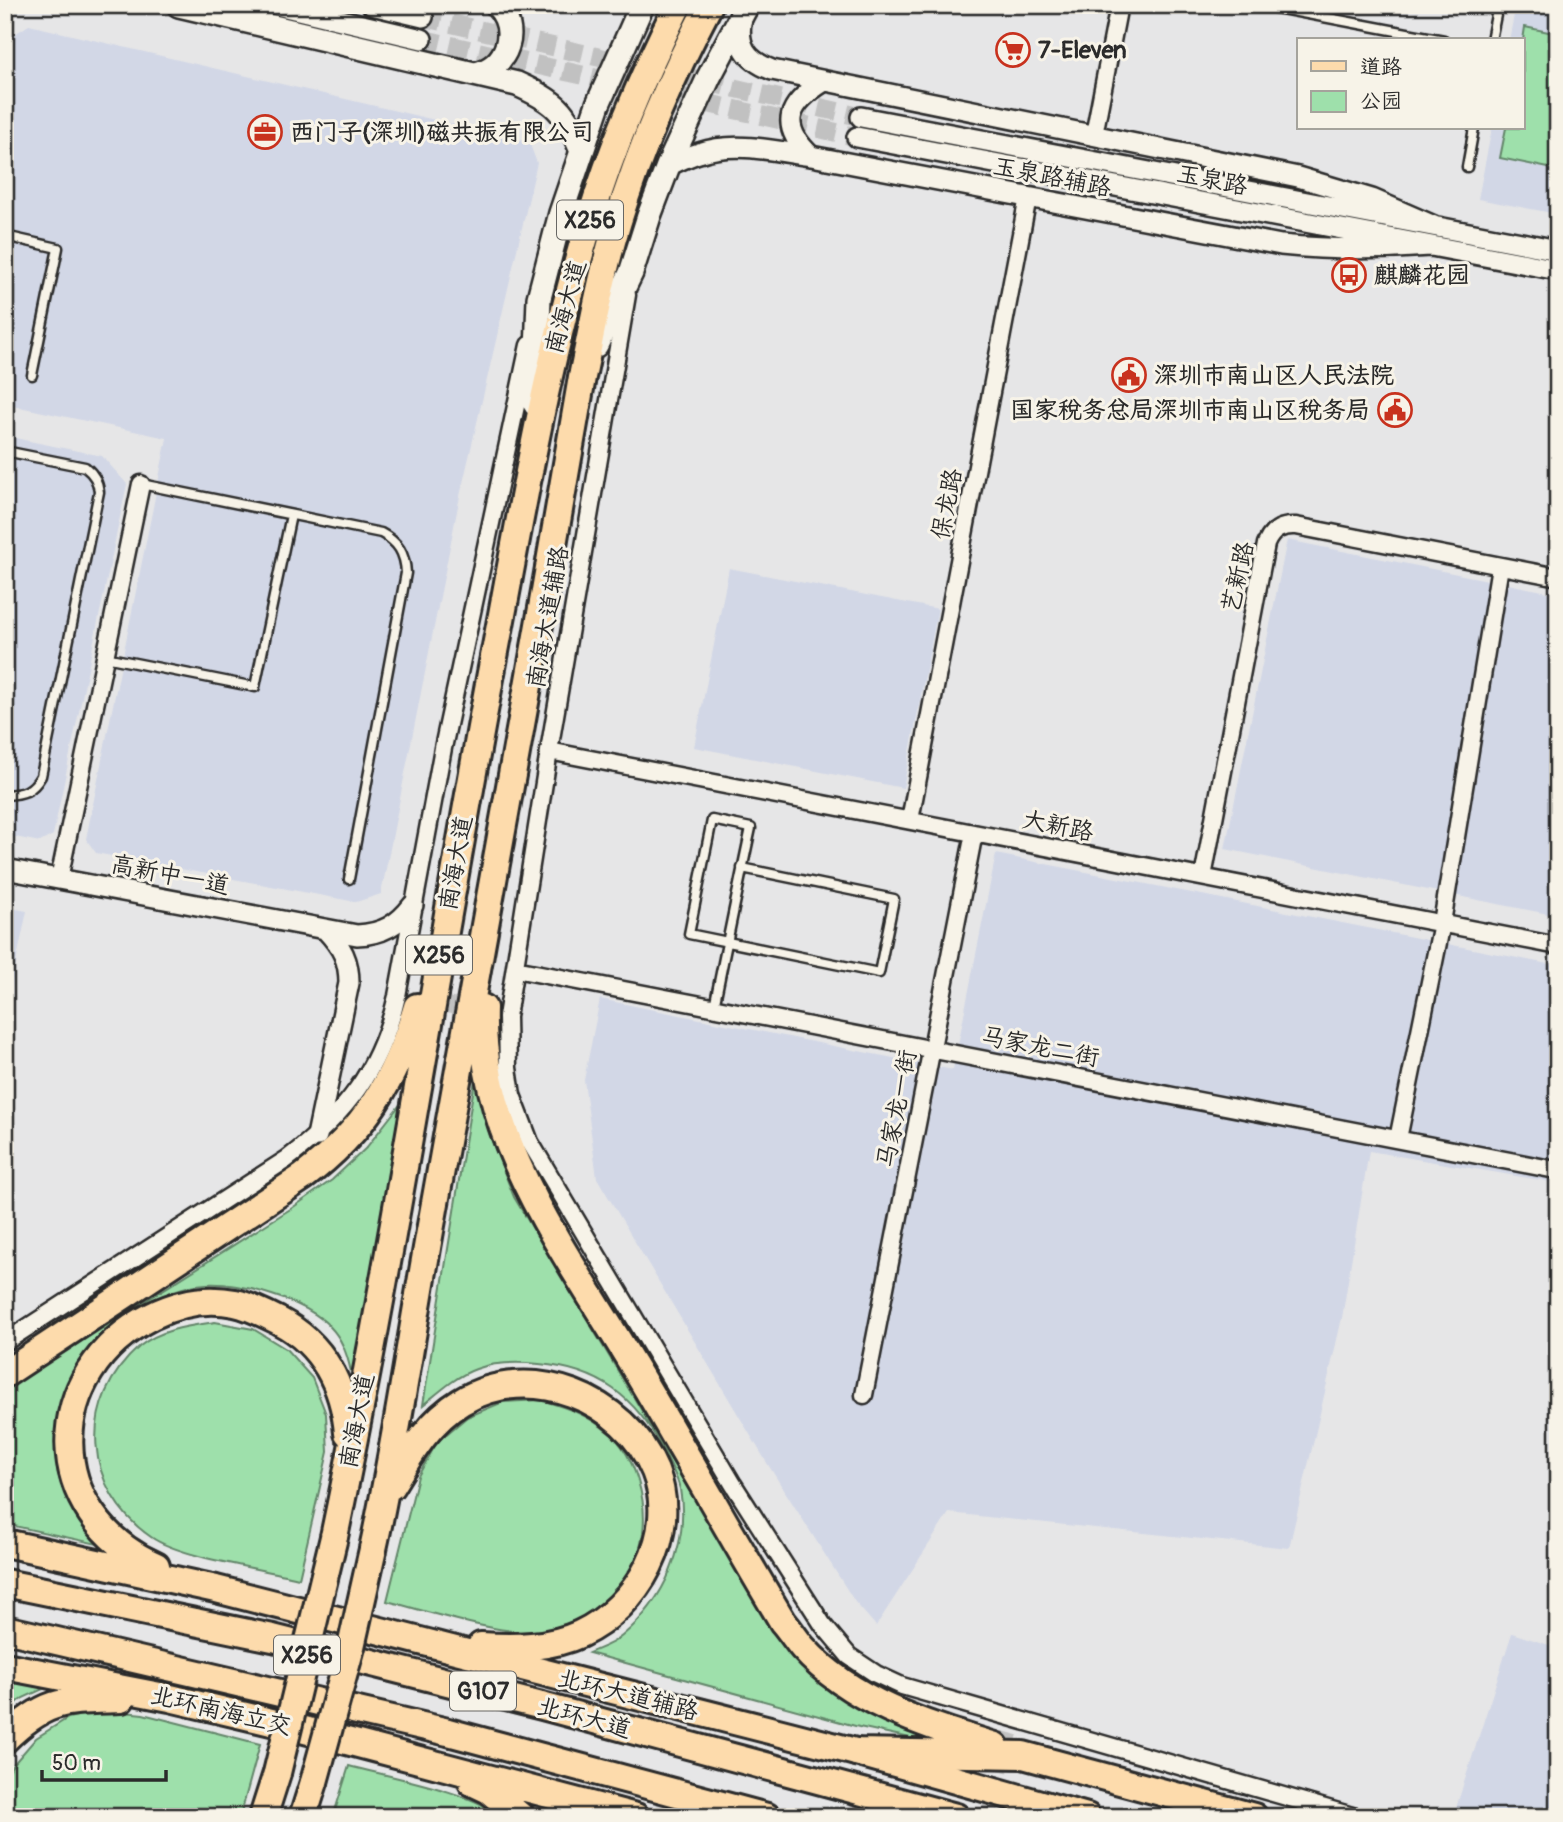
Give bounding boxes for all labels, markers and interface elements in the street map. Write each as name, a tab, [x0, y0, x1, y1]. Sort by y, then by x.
supermarket icon: 7-Eleven	[994, 31, 1032, 69]
place label: 7-Eleven	[1038, 36, 1127, 65]
legend	[1297, 38, 1524, 130]
text: 道路	[1360, 54, 1402, 81]
text: 公园	[1360, 88, 1402, 115]
office icon: 西门子(深圳)磁共振有限公司	[246, 113, 284, 151]
place label: 西门子(深圳)磁共振有限公司	[290, 118, 594, 147]
street label: 玉泉路辅路	[990, 151, 1114, 203]
street label: 玉泉路	[1174, 159, 1250, 201]
road number: X256	[557, 200, 623, 240]
bus stop icon: 麒麟花园	[1330, 256, 1368, 294]
street label: 南海大道	[540, 257, 592, 357]
place label: 麒麟花园	[1374, 261, 1470, 290]
public building icon: 深圳市南山区人民法院	[1110, 356, 1148, 394]
place label: 深圳市南山区人民法院	[1154, 361, 1394, 390]
public building icon: 国家税务总局深圳市南山区税务局	[1376, 391, 1414, 429]
place label: 国家税务总局深圳市南山区税务局	[1010, 396, 1370, 425]
street label: 保龙路	[926, 466, 968, 542]
street label: 艺新路	[1216, 539, 1260, 615]
street label: 南海大道辅路	[521, 544, 575, 690]
street label: 大新路	[1020, 805, 1096, 847]
street label: 南海大道	[433, 813, 479, 913]
street label: 高新中一道	[108, 849, 232, 901]
road number: X256	[406, 936, 472, 974]
street label: 马家龙二街	[978, 1021, 1102, 1073]
street label: 马家龙一街	[871, 1047, 923, 1171]
street label: 南海大道	[334, 1371, 380, 1471]
road number: X256	[274, 1636, 340, 1674]
street label: 北环大道辅路	[555, 1664, 701, 1726]
road number: G107	[450, 1672, 516, 1710]
street label: 北环南海立交	[148, 1681, 294, 1741]
street label: 北环大道	[534, 1692, 634, 1744]
scale bar	[42, 1738, 166, 1782]
text: 50 m	[52, 1750, 101, 1777]

